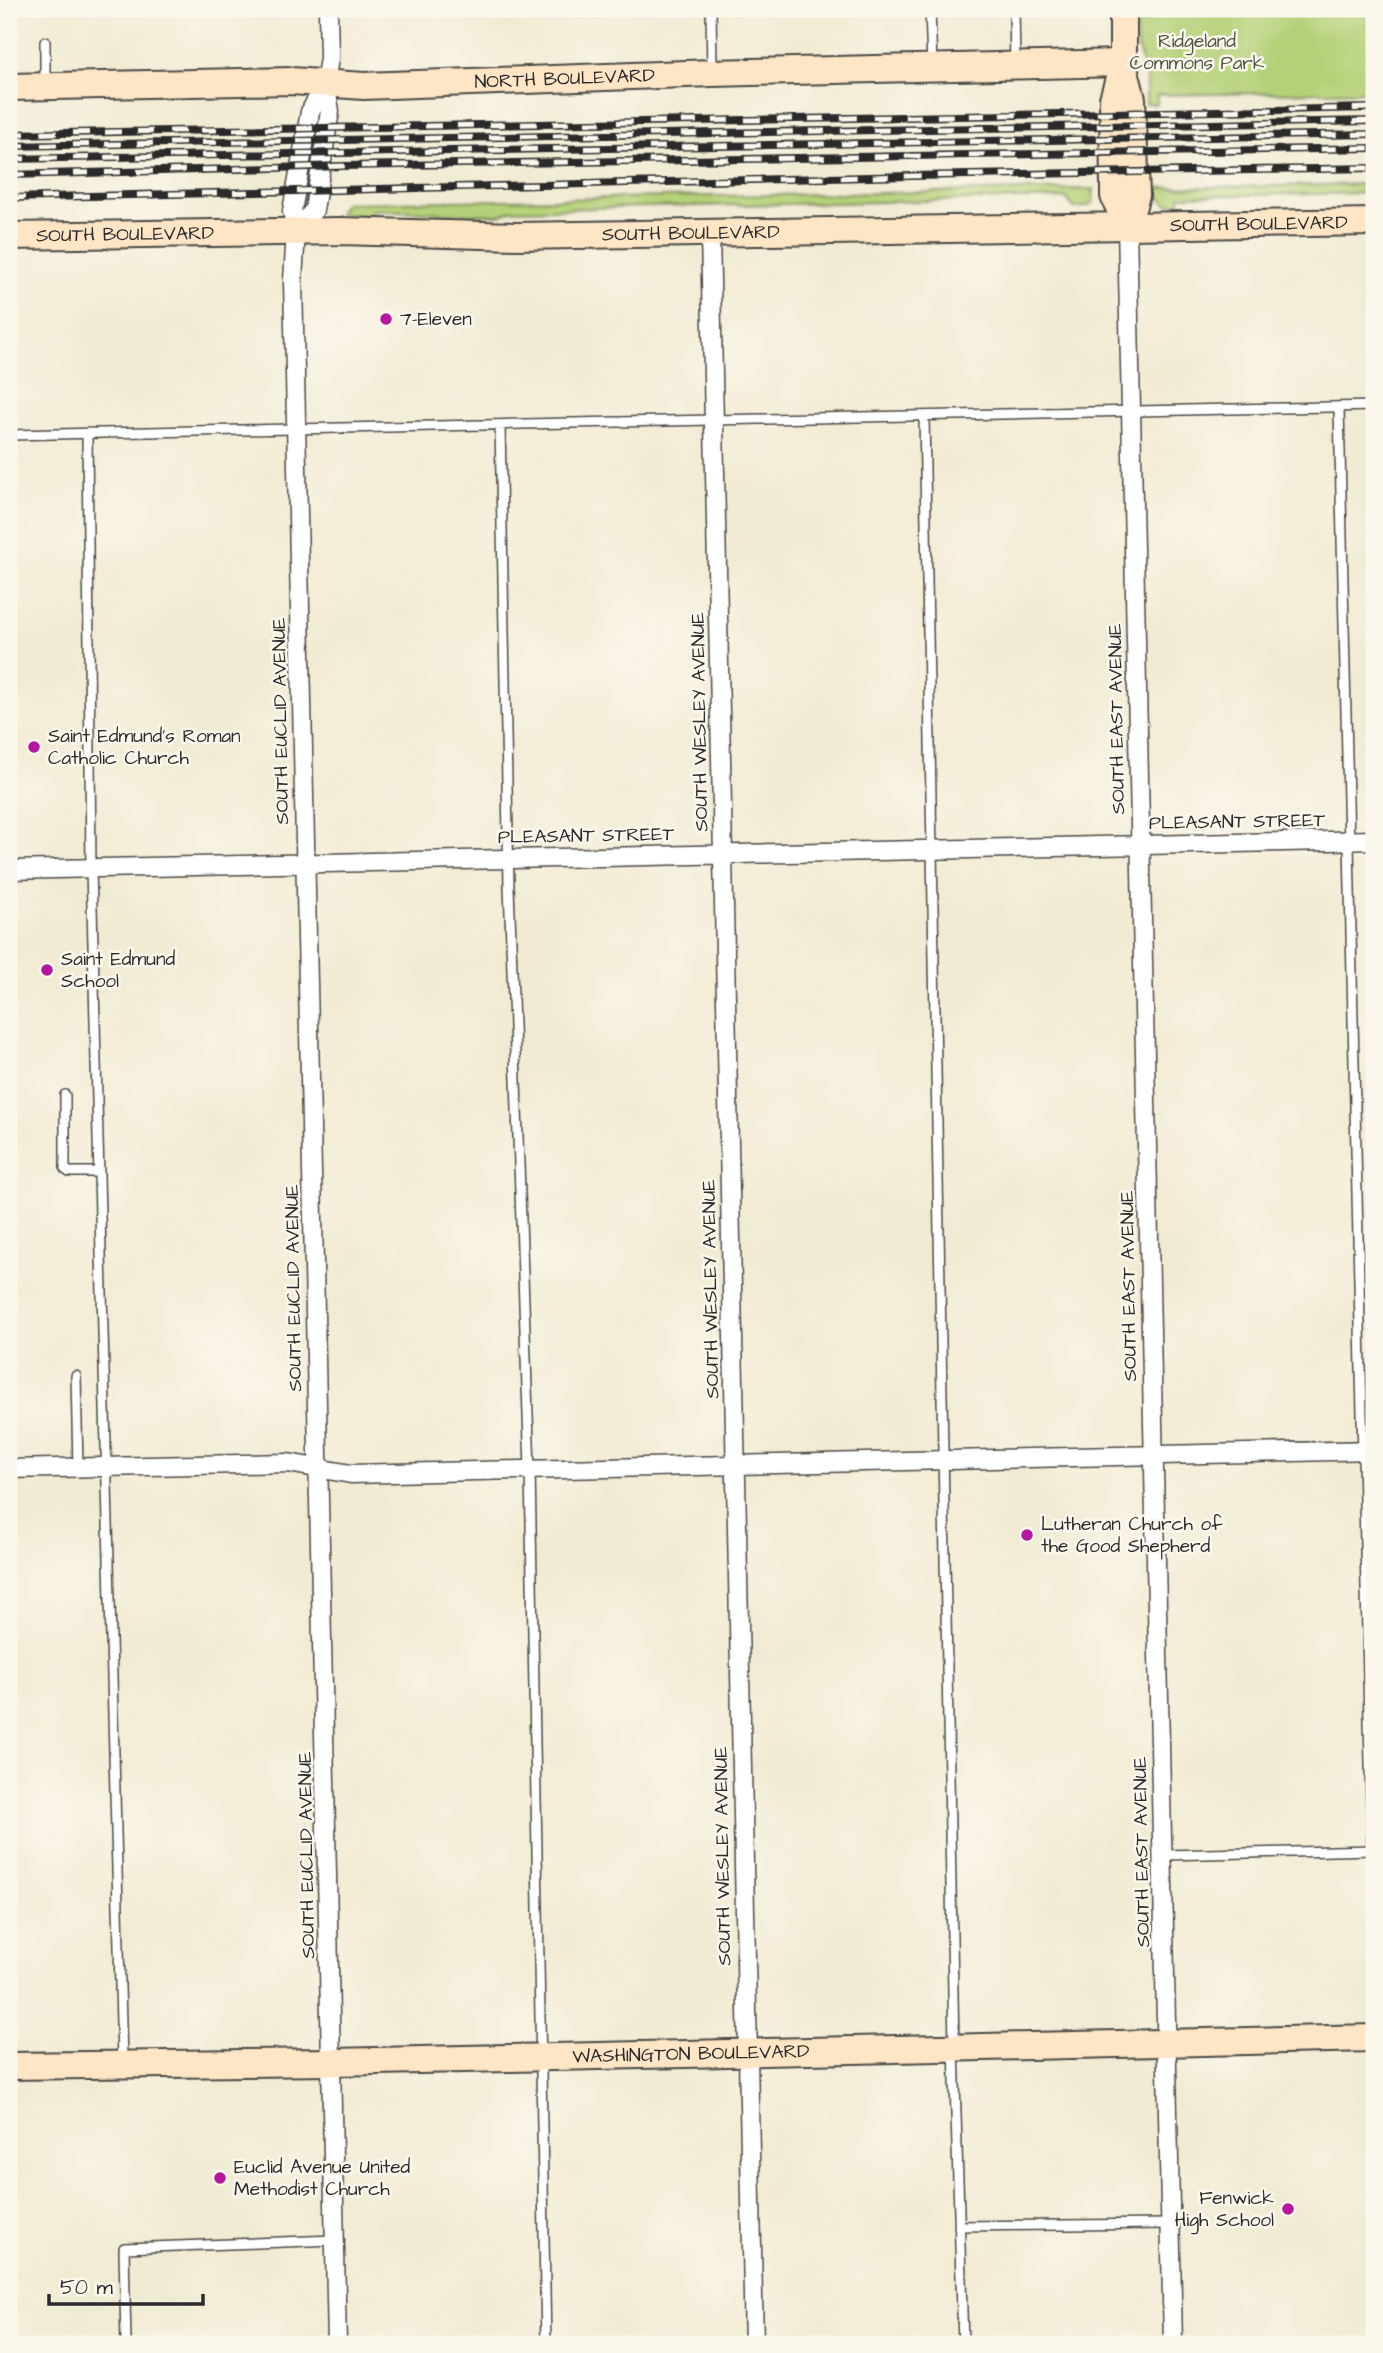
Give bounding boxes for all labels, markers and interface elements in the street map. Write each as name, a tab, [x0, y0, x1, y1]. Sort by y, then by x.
park label: Ridgeland Commons Park	[1130, 28, 1265, 77]
street label: NORTH BOULEVARD	[474, 62, 655, 95]
street label: SOUTH BOULEVARD	[1170, 209, 1348, 239]
street label: SOUTH BOULEVARD	[602, 218, 780, 248]
street label: SOUTH BOULEVARD	[36, 219, 214, 249]
place label: 7-Eleven	[400, 306, 472, 333]
marker: 7-Eleven	[378, 311, 394, 327]
street label: SOUTH WESLEY AVENUE	[685, 612, 715, 832]
street label: SOUTH EUCLID AVENUE	[266, 617, 296, 825]
street label: SOUTH EAST AVENUE	[1102, 623, 1132, 815]
place label: Saint Edmund's Roman Catholic Church	[48, 723, 241, 772]
marker: Saint Edmund's Roman Catholic Church	[26, 739, 42, 755]
street label: PLEASANT STREET	[1149, 807, 1326, 837]
street label: PLEASANT STREET	[498, 821, 675, 851]
place label: Saint Edmund School	[61, 946, 175, 995]
marker: Saint Edmund School	[39, 962, 55, 978]
street label: SOUTH WESLEY AVENUE	[696, 1179, 726, 1399]
street label: SOUTH EUCLID AVENUE	[279, 1184, 309, 1392]
street label: SOUTH EAST AVENUE	[1114, 1190, 1144, 1382]
place label: Lutheran Church of the Good Shepherd	[1041, 1511, 1223, 1560]
marker: Lutheran Church of the Good Shepherd	[1019, 1527, 1035, 1543]
street label: SOUTH WESLEY AVENUE	[708, 1746, 738, 1966]
street label: SOUTH EUCLID AVENUE	[292, 1751, 322, 1959]
street label: SOUTH EAST AVENUE	[1127, 1756, 1157, 1948]
street label: WASHINGTON BOULEVARD	[572, 2038, 810, 2070]
place label: Euclid Avenue United Methodist Church	[234, 2154, 410, 2203]
marker: Euclid Avenue United Methodist Church	[212, 2170, 228, 2186]
place label: Fenwick High School	[1175, 2185, 1274, 2235]
marker: Fenwick High School	[1280, 2201, 1296, 2217]
scale bar	[49, 2262, 203, 2306]
text: 50 m	[60, 2273, 114, 2302]

